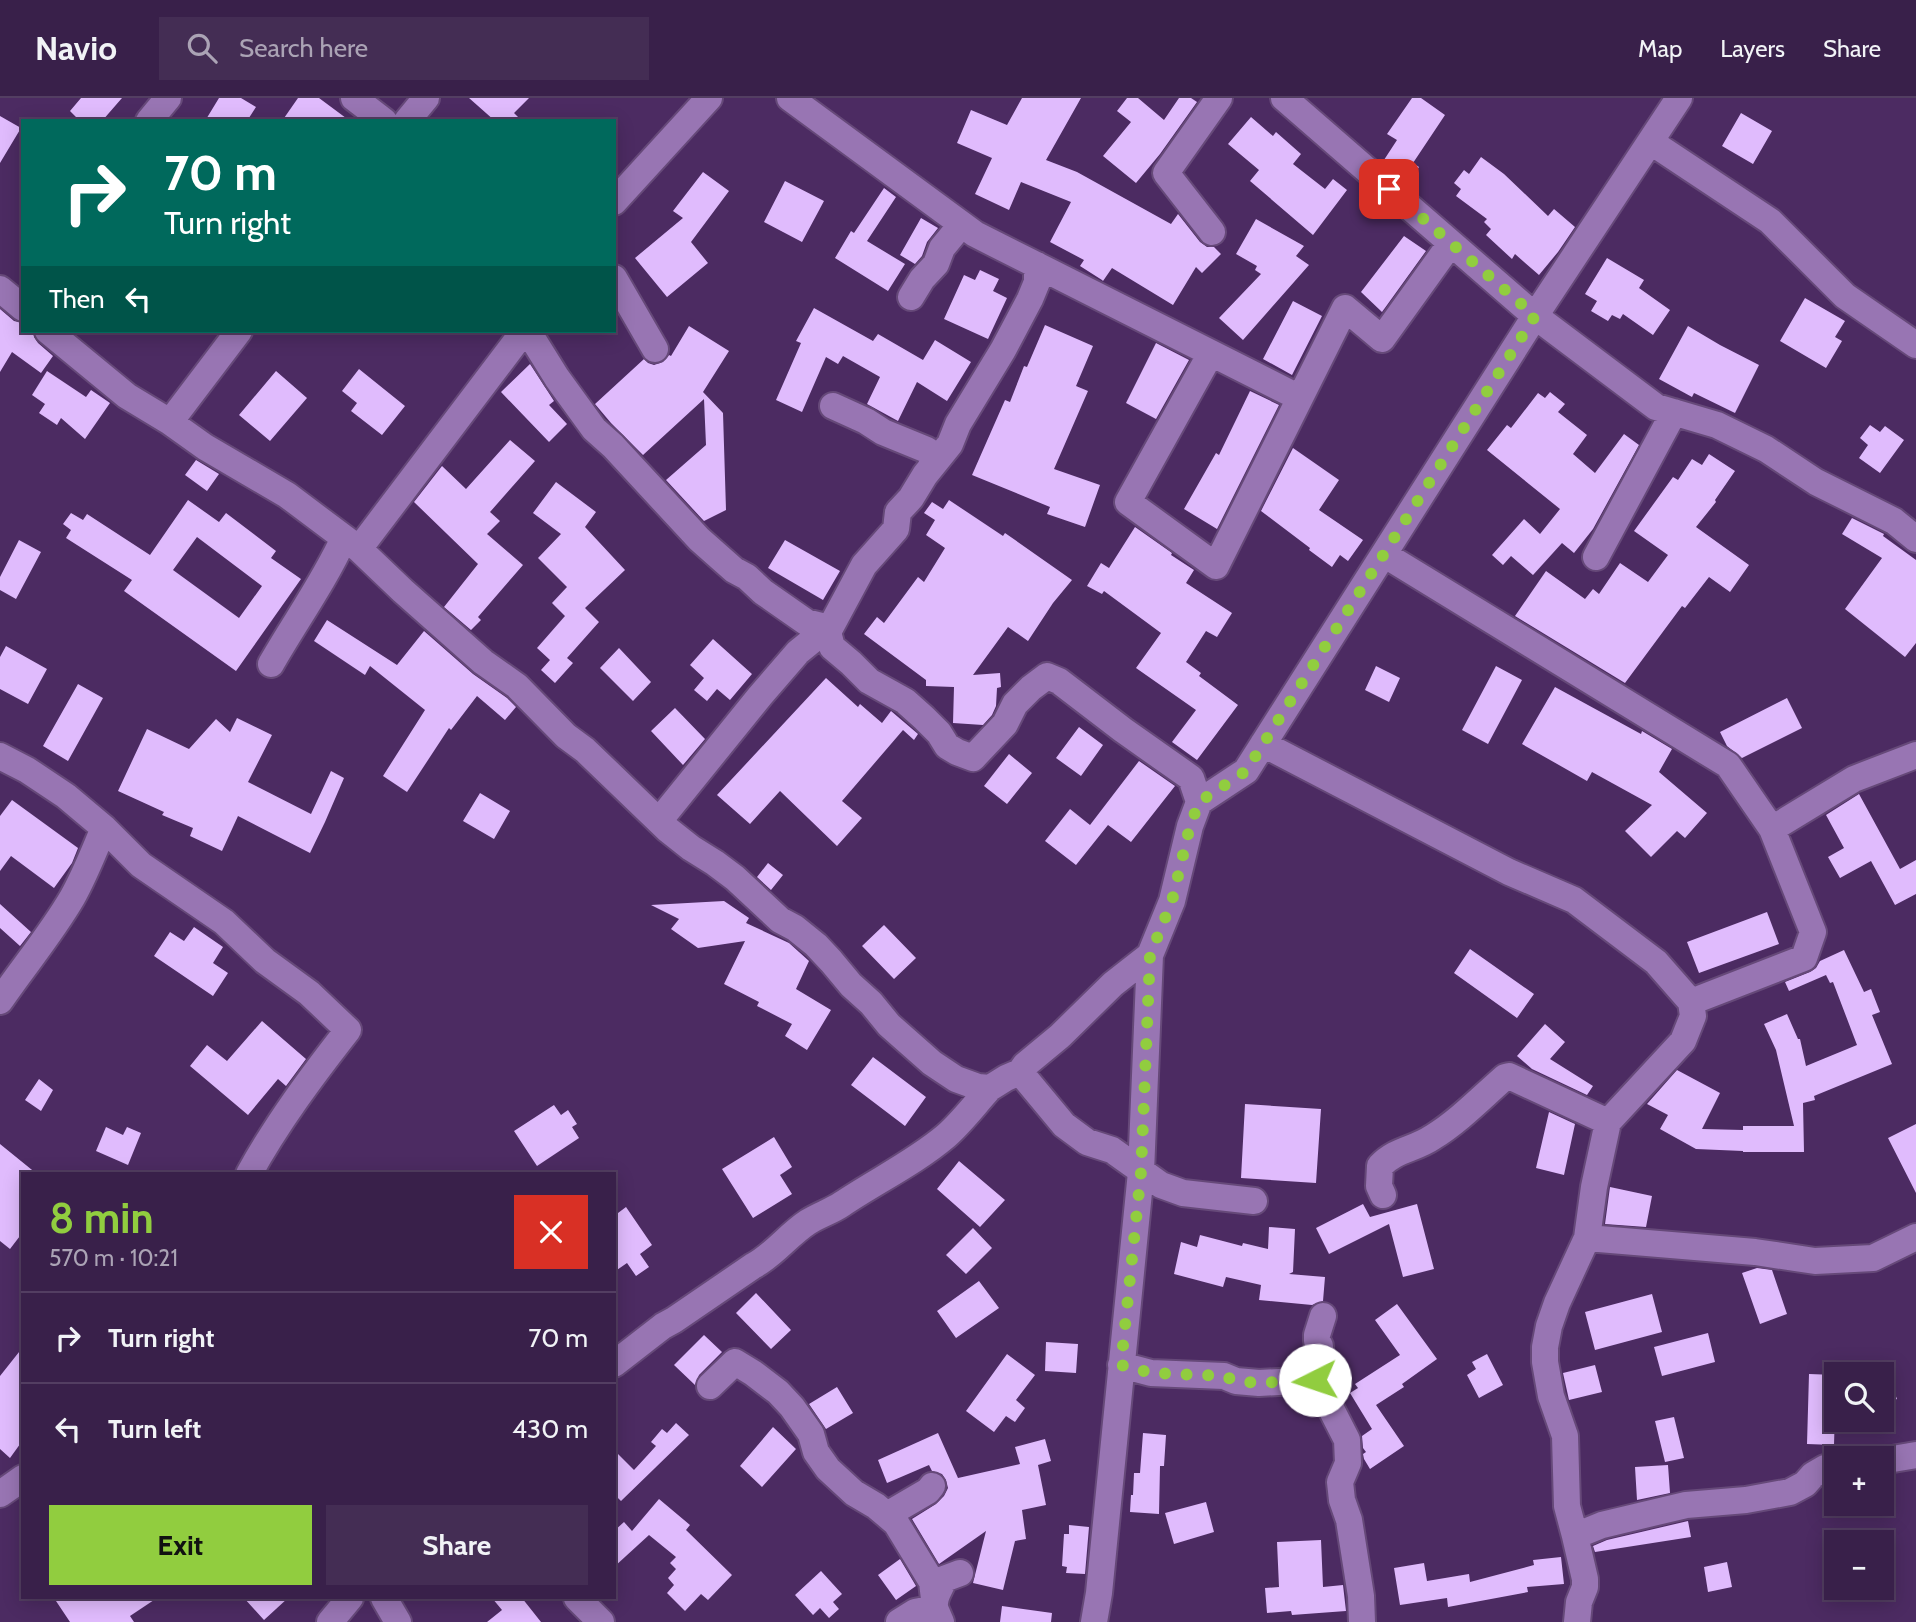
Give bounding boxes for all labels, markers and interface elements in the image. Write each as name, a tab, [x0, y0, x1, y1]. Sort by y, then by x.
search box	[159, 17, 649, 80]
text: Navio	[35, 28, 117, 68]
icon: search	[183, 29, 221, 67]
text: Search here	[239, 32, 368, 64]
text: Map	[1638, 34, 1682, 63]
text: Layers	[1720, 34, 1785, 63]
text: Share	[1823, 34, 1881, 63]
text: 70 m	[164, 143, 277, 202]
icon: right	[49, 147, 140, 238]
pin	[1359, 159, 1419, 219]
icon: arrive	[1370, 170, 1408, 208]
text: Turn right	[164, 203, 291, 242]
icon: left	[119, 280, 157, 318]
text: Then	[49, 283, 105, 315]
text: 8 min	[49, 1192, 154, 1244]
button: close	[514, 1195, 588, 1269]
text: 570 m · 10:21	[49, 1244, 178, 1272]
icon: right	[49, 1319, 87, 1357]
text: Turn right	[108, 1322, 214, 1354]
text: 70 m	[528, 1322, 588, 1354]
position arrow	[1278, 1343, 1352, 1417]
map controls	[1824, 1362, 1894, 1600]
button: search	[1824, 1362, 1894, 1432]
icon: left	[49, 1410, 87, 1448]
text: Turn left	[108, 1413, 201, 1445]
text: 430 m	[512, 1413, 588, 1445]
button: +	[1824, 1446, 1894, 1516]
button: Exit	[49, 1505, 312, 1585]
button: Share	[326, 1505, 588, 1585]
button: −	[1824, 1530, 1894, 1600]

